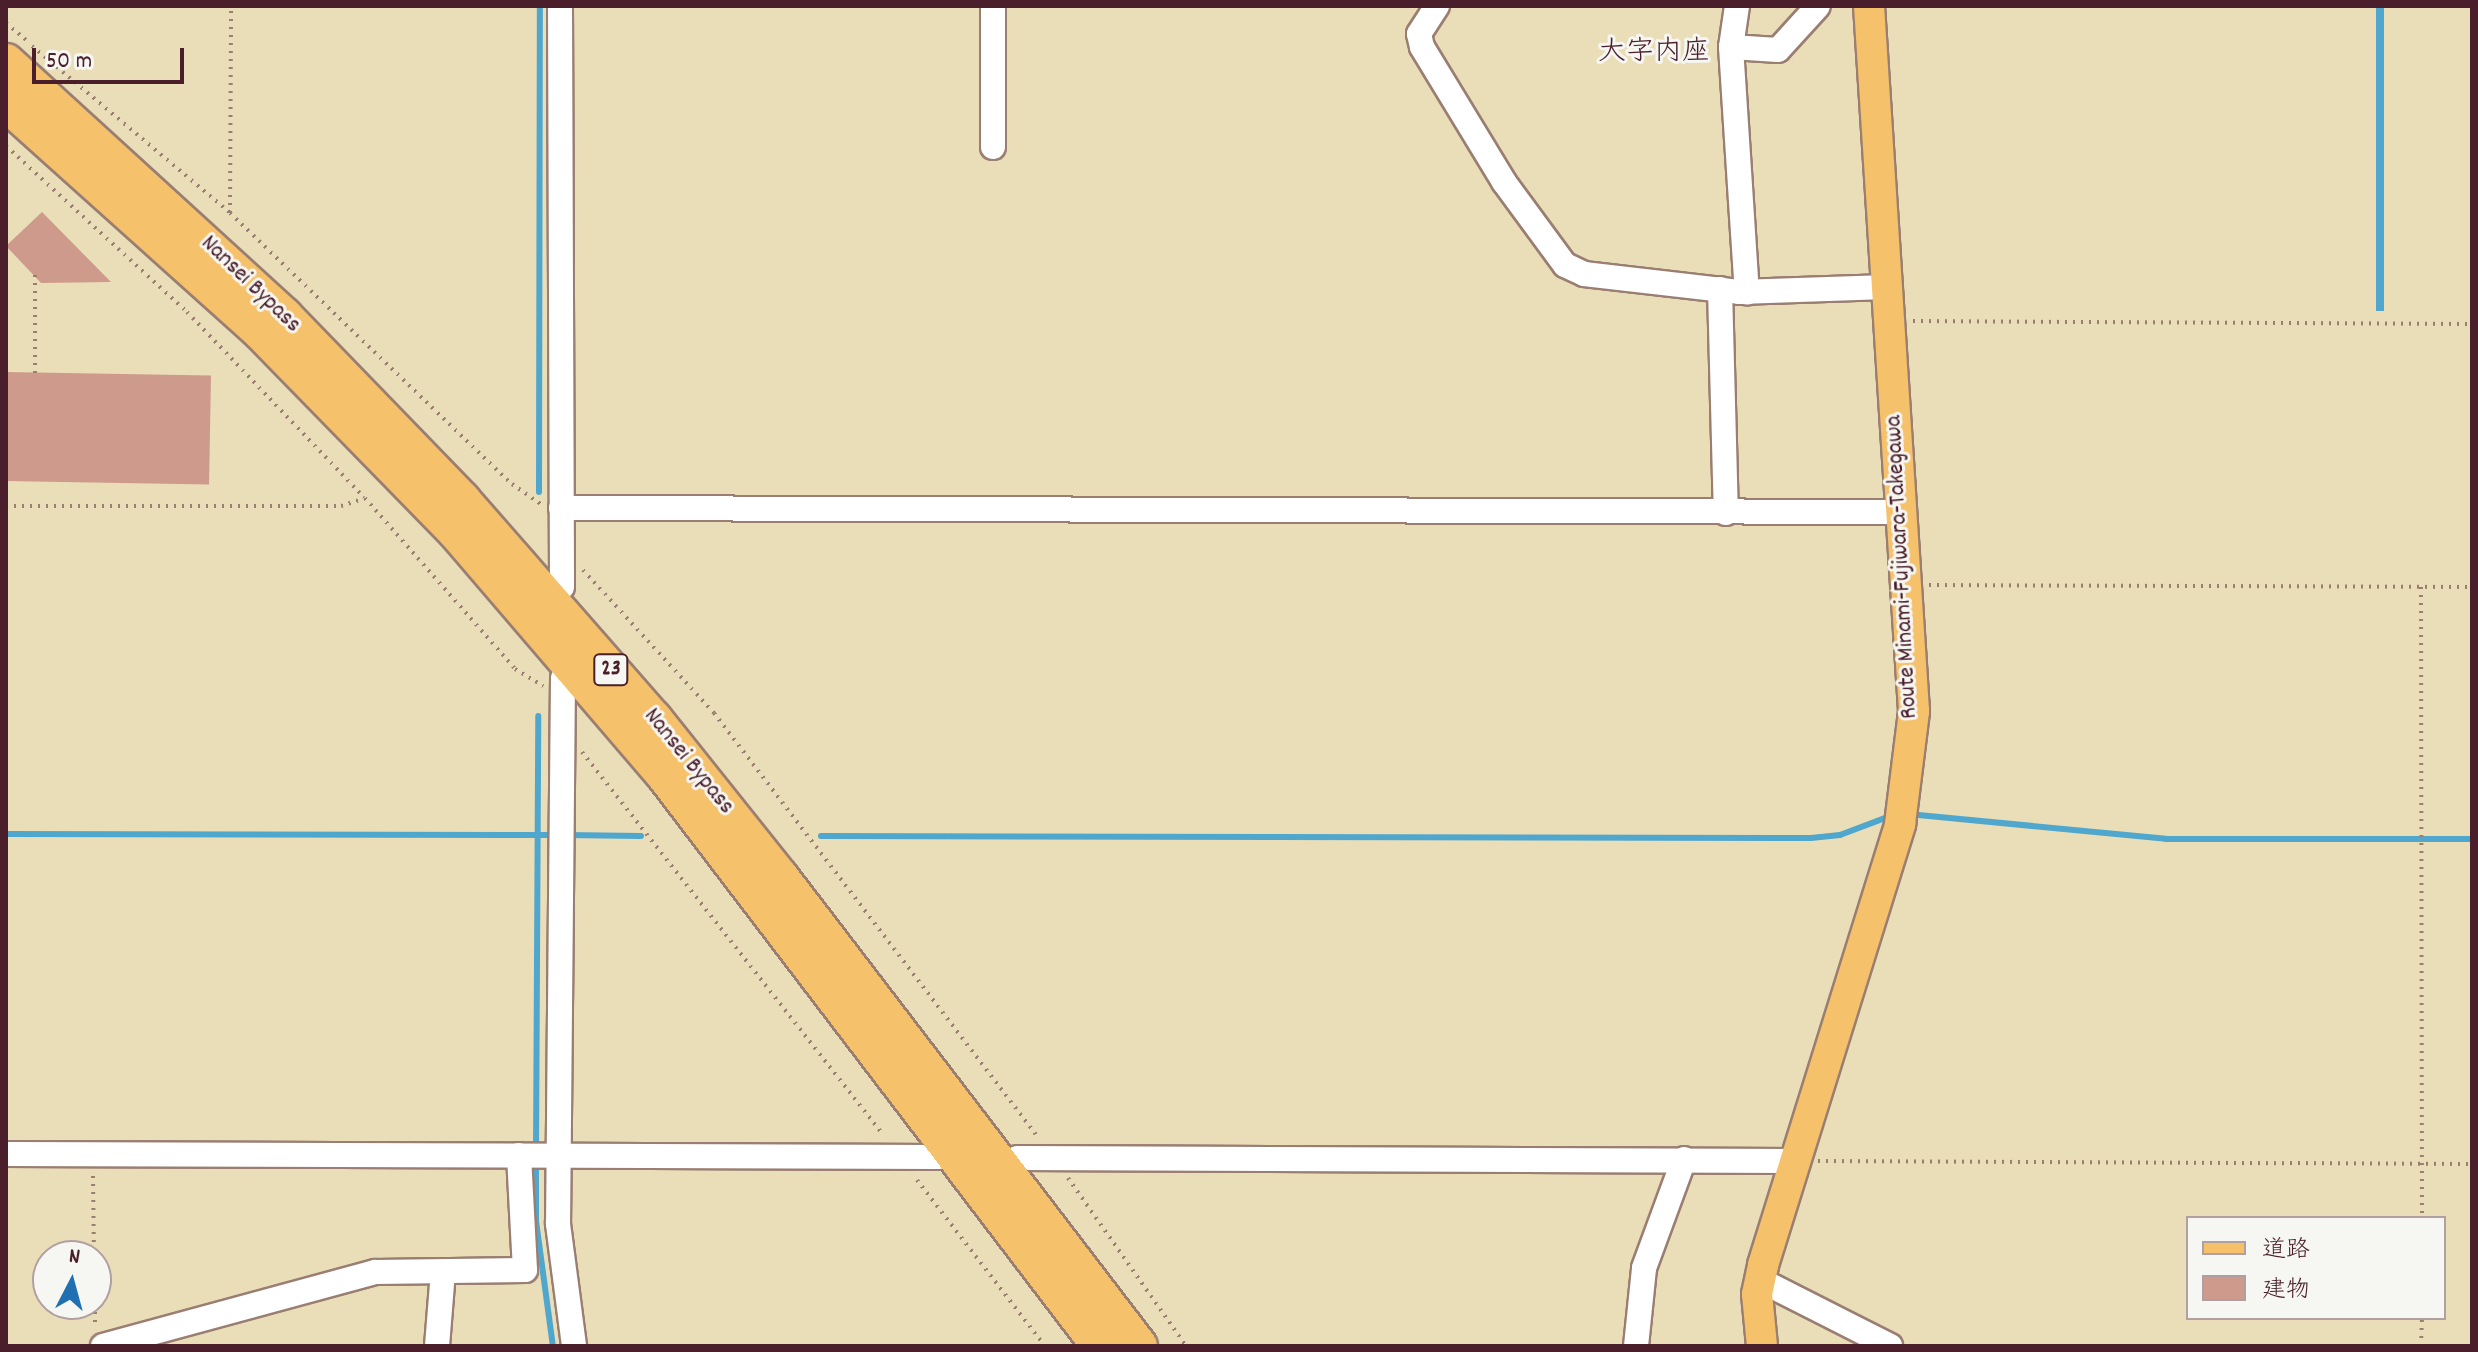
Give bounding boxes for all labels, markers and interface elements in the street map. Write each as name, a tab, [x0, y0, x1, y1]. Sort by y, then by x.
scale bar	[36, 32, 188, 82]
district label: 大字内座	[1598, 37, 1710, 71]
text: 50 m	[46, 45, 92, 79]
street label: Nansei Bypass	[194, 230, 306, 340]
street label: Route Minami-Fujiwara-Takegawa	[1881, 414, 1925, 720]
road number: 23	[593, 652, 629, 688]
street label: Nansei Bypass	[636, 703, 740, 821]
legend	[2186, 1216, 2446, 1320]
text: 道路	[2262, 1234, 2310, 1268]
north arrow	[32, 1240, 112, 1320]
text: N	[67, 1242, 81, 1274]
text: 建物	[2262, 1274, 2310, 1308]

